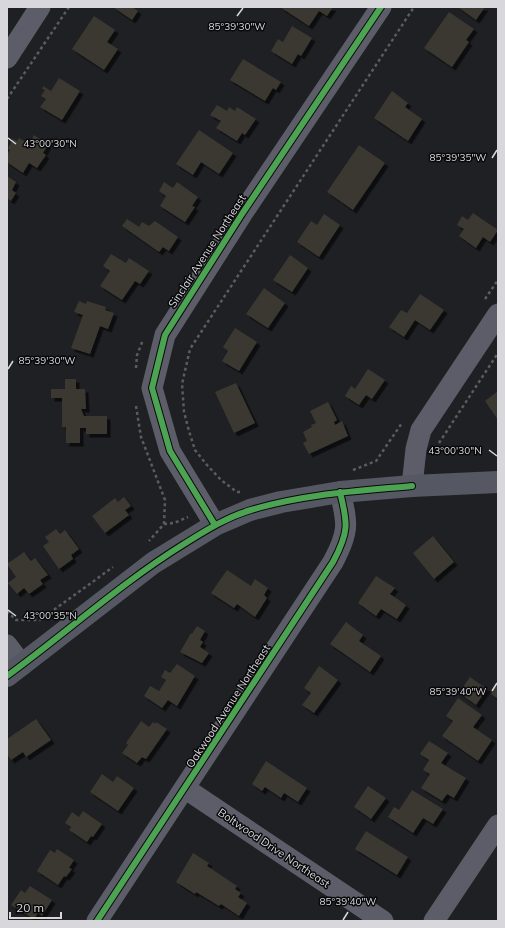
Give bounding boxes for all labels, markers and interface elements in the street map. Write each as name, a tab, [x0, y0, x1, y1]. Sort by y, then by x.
text: 85°39'30"W	[209, 20, 265, 33]
text: 43°00'30"N	[23, 137, 77, 150]
text: 85°39'35"W	[430, 151, 486, 164]
street label: Sinclair Avenue Northeast	[165, 192, 249, 310]
text: 85°39'30"W	[19, 354, 75, 367]
text: 43°00'30"N	[428, 444, 482, 457]
text: 43°00'35"N	[23, 609, 77, 622]
street label: Oakwood Avenue Northeast	[183, 642, 273, 770]
text: 85°39'40"W	[430, 685, 486, 698]
street label: Boltwood Drive Northeast	[215, 805, 333, 891]
scale bar	[10, 894, 61, 920]
text: 85°39'40"W	[320, 895, 376, 908]
text: 20 m	[16, 900, 44, 915]

